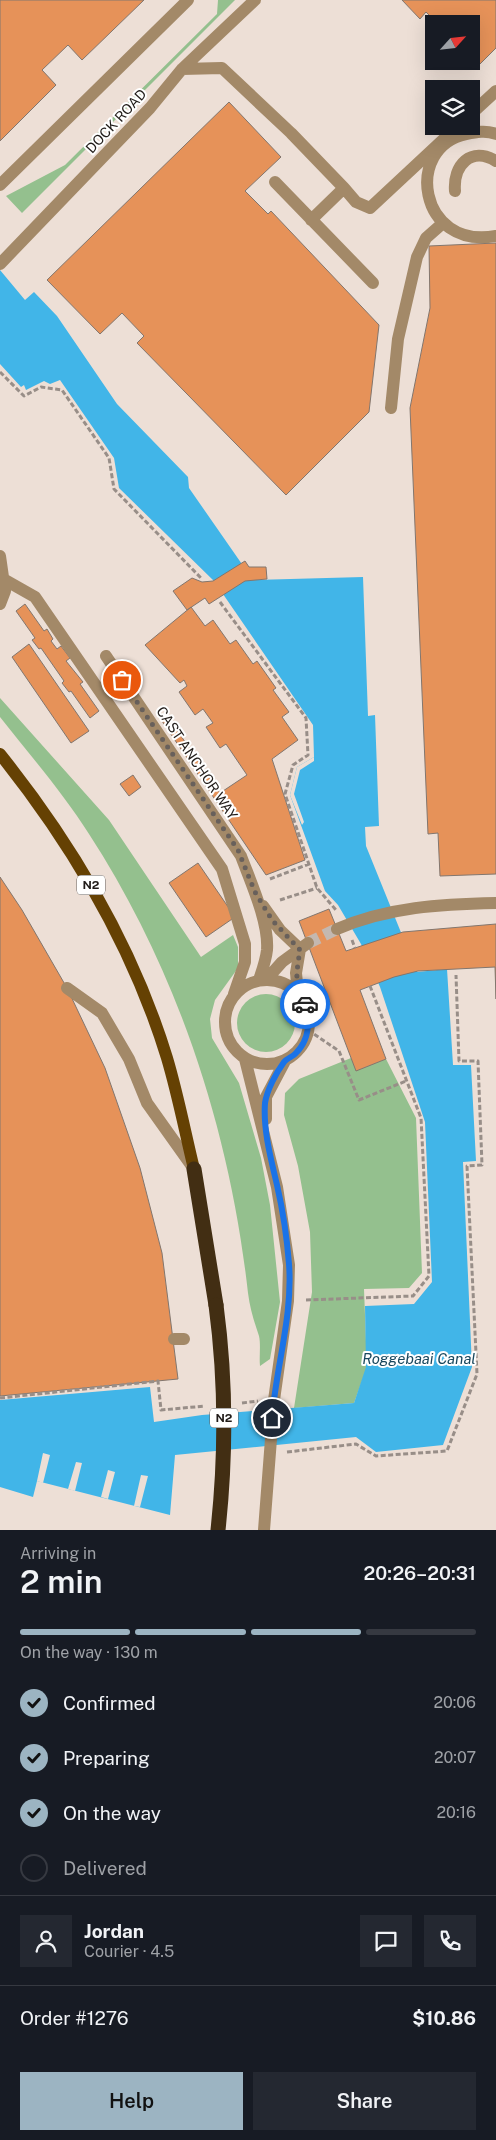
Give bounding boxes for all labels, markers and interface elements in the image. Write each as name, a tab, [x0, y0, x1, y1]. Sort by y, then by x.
north arrow	[425, 15, 480, 70]
map controls	[425, 15, 480, 135]
button: layers	[425, 80, 480, 135]
street label: DOCK ROAD	[82, 86, 150, 156]
pin	[101, 659, 143, 701]
icon: bag	[108, 666, 136, 694]
street label: CAST ANCHOR WAY	[153, 703, 241, 823]
road number: N2	[77, 876, 105, 894]
courier	[280, 979, 330, 1029]
icon: car	[291, 990, 319, 1018]
water label: Roggebaai Canal	[362, 1350, 476, 1367]
pin	[251, 1397, 293, 1439]
icon: home	[258, 1404, 286, 1432]
road number: N2	[210, 1409, 238, 1428]
text: Arriving in	[20, 1544, 96, 1563]
text: 20:26–20:31	[364, 1562, 476, 1584]
text: 2 min	[20, 1563, 103, 1600]
text: On the way · 130 m	[20, 1643, 158, 1662]
icon: check	[20, 1689, 48, 1717]
text: Confirmed	[63, 1692, 156, 1714]
text: 20:06	[433, 1693, 476, 1712]
icon: check	[20, 1744, 48, 1772]
text: Preparing	[63, 1747, 150, 1769]
text: 20:07	[434, 1748, 476, 1767]
icon: check	[20, 1799, 48, 1827]
text: On the way	[63, 1802, 161, 1824]
text: 20:16	[437, 1803, 476, 1822]
text: Delivered	[63, 1857, 147, 1879]
button: person	[20, 1915, 72, 1967]
button: chat	[360, 1915, 412, 1967]
button: phone	[424, 1915, 476, 1967]
text: Jordan	[84, 1920, 144, 1942]
text: Courier · 4.5	[84, 1942, 174, 1961]
text: Order #1276	[20, 2007, 129, 2029]
text: $10.86	[412, 2007, 476, 2029]
button: Help	[20, 2072, 243, 2130]
button: Share	[253, 2072, 476, 2130]

